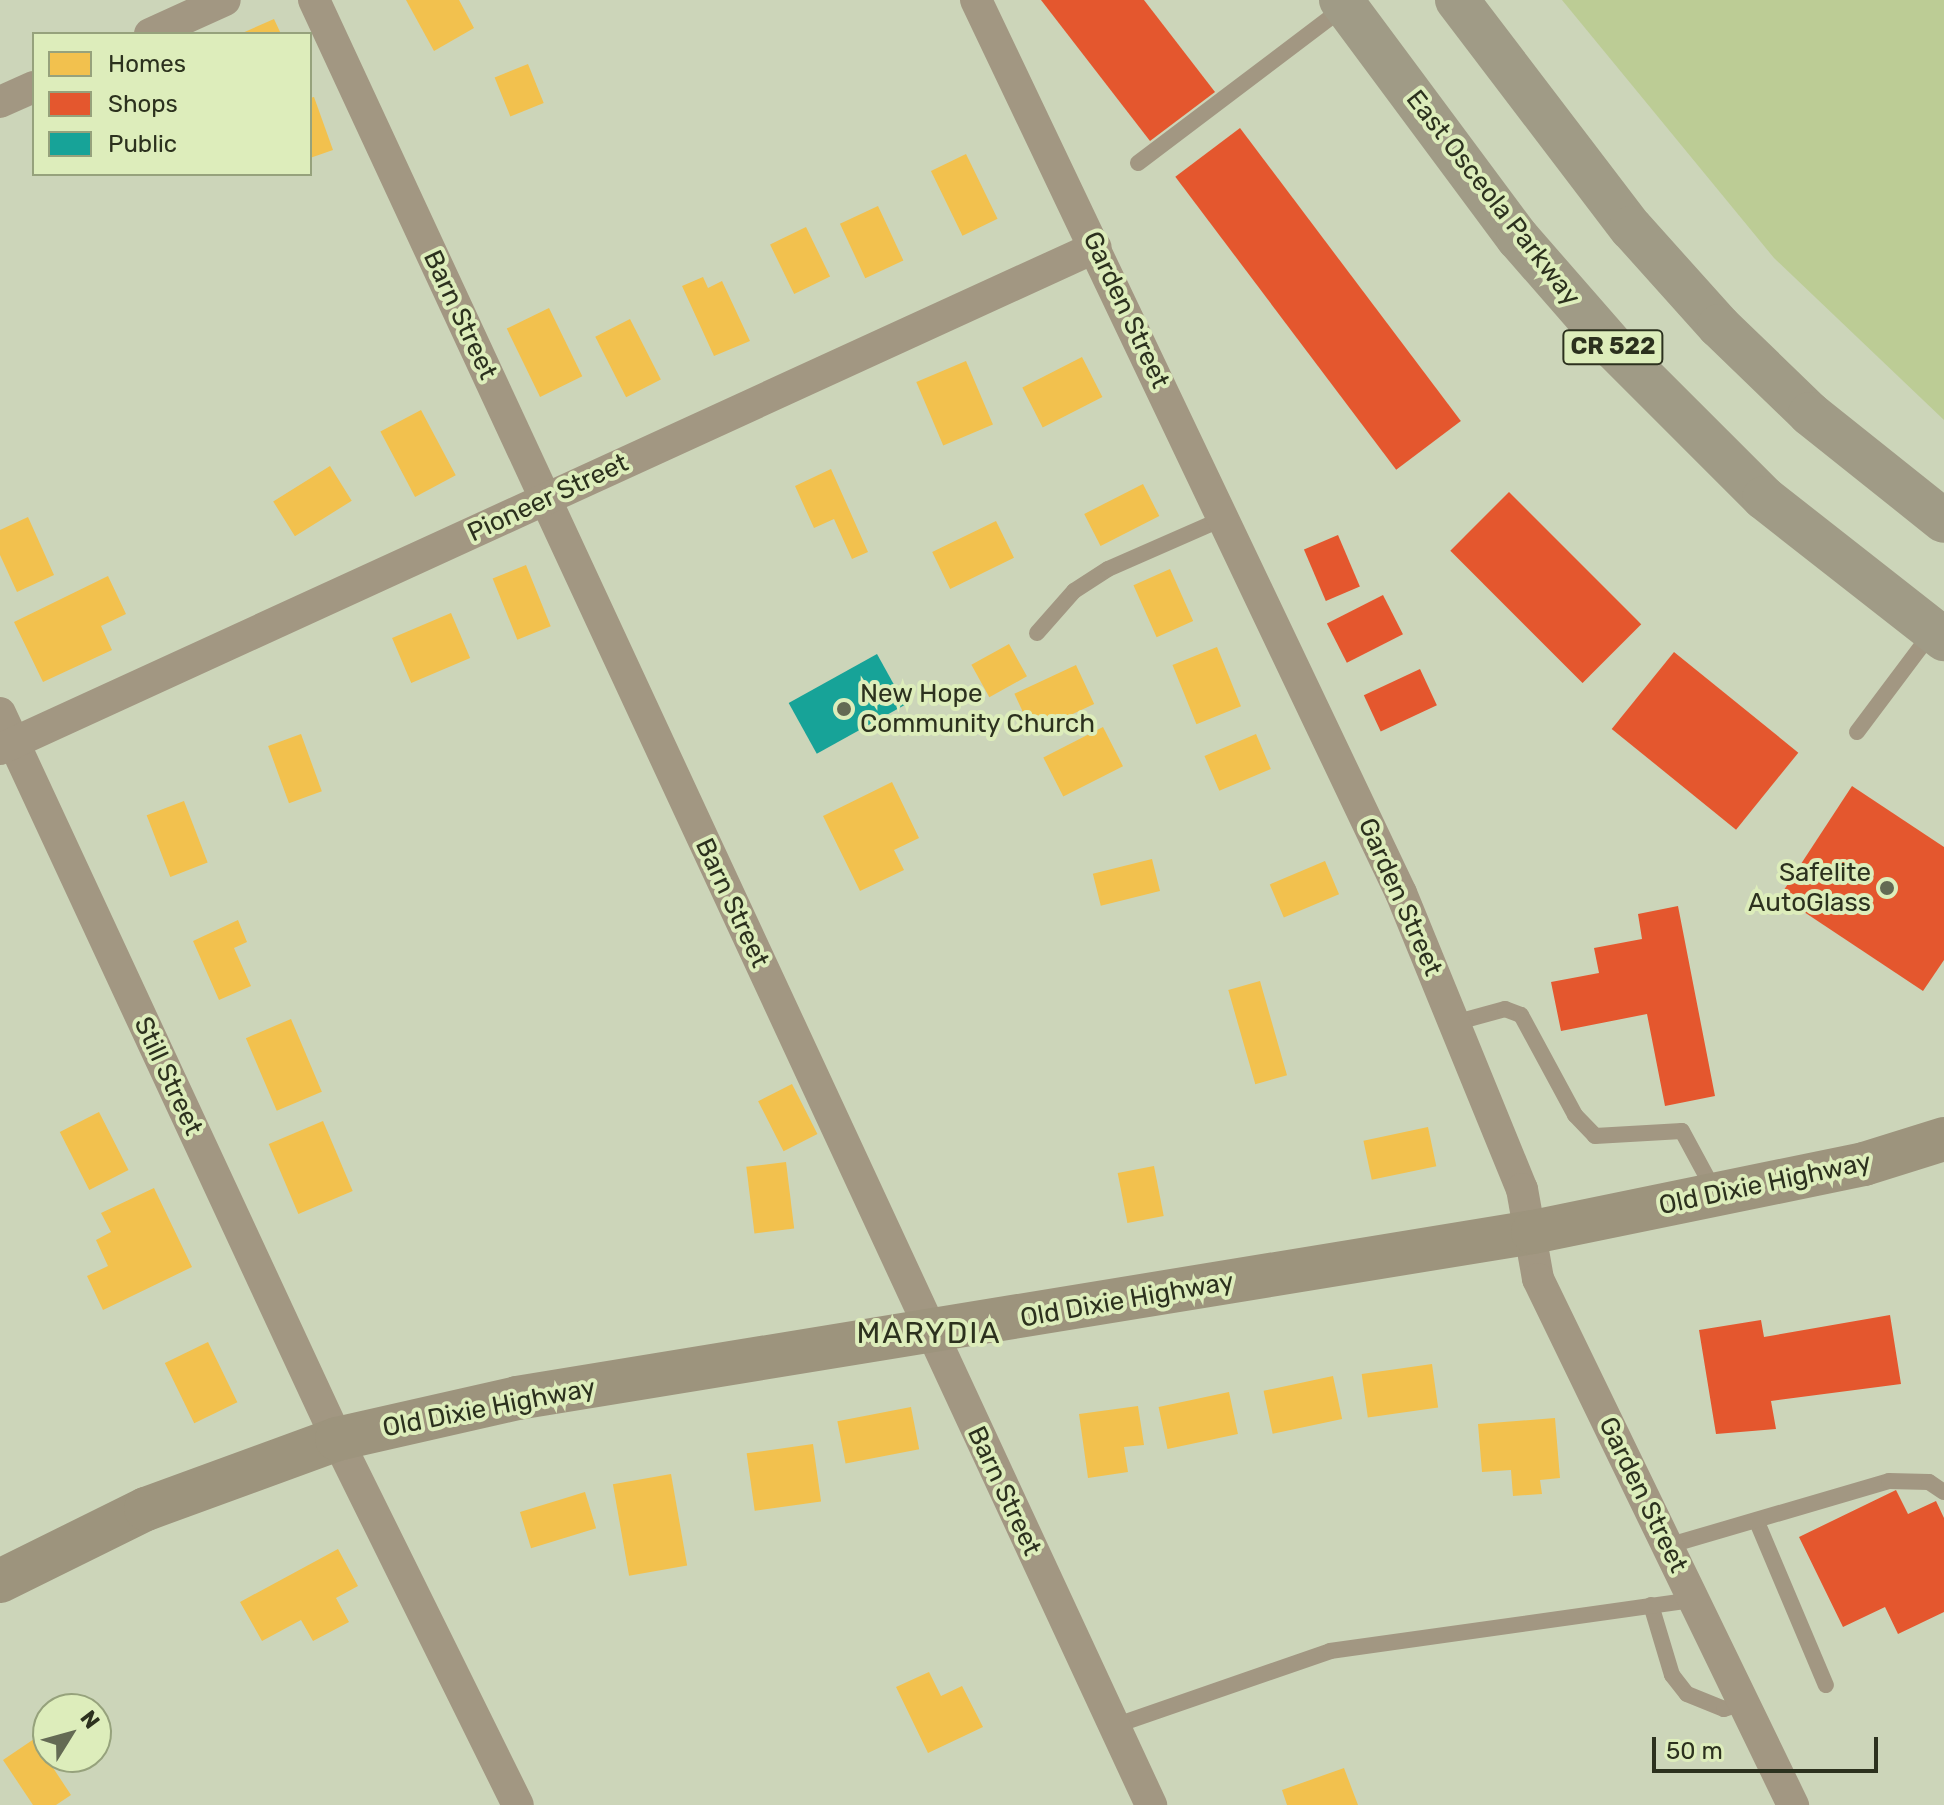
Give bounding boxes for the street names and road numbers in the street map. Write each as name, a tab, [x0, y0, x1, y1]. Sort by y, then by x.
street label: East Osceola Parkway	[1399, 84, 1587, 312]
street label: Garden Street	[1076, 227, 1176, 393]
street label: Barn Street	[417, 245, 503, 385]
road number: CR 522	[1561, 327, 1665, 367]
street label: Pioneer Street	[462, 447, 634, 549]
street label: Garden Street	[1351, 813, 1449, 981]
street label: Barn Street	[689, 833, 775, 973]
street label: Still Street	[127, 1012, 209, 1140]
street label: Old Dixie Highway	[1656, 1146, 1874, 1222]
street label: Old Dixie Highway	[1018, 1266, 1236, 1334]
street label: Old Dixie Highway	[380, 1372, 598, 1444]
street label: Garden Street	[1592, 1412, 1694, 1578]
street label: Barn Street	[961, 1421, 1047, 1561]

